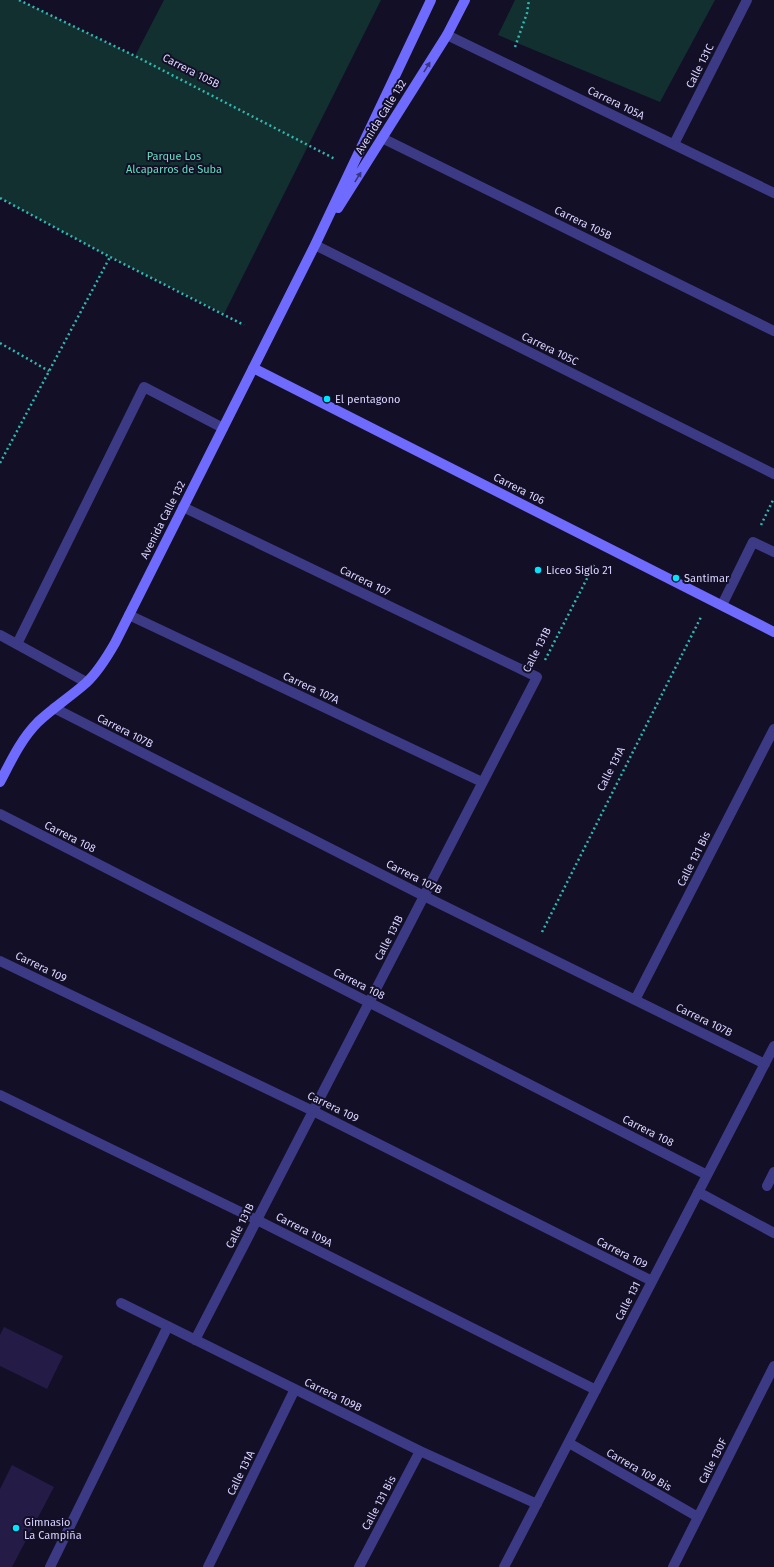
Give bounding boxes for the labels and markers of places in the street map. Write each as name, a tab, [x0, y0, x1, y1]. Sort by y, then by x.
place label: El pentagono	[335, 393, 401, 406]
marker: El pentagono	[322, 394, 332, 404]
place label: Liceo Siglo 21	[546, 564, 612, 577]
marker: Liceo Siglo 21	[533, 565, 543, 575]
place label: Santimar	[684, 572, 730, 585]
marker: Santimar	[671, 573, 681, 583]
place label: Gimnasio La Campiña	[24, 1516, 82, 1542]
marker: Gimnasio La Campiña	[11, 1523, 21, 1533]

